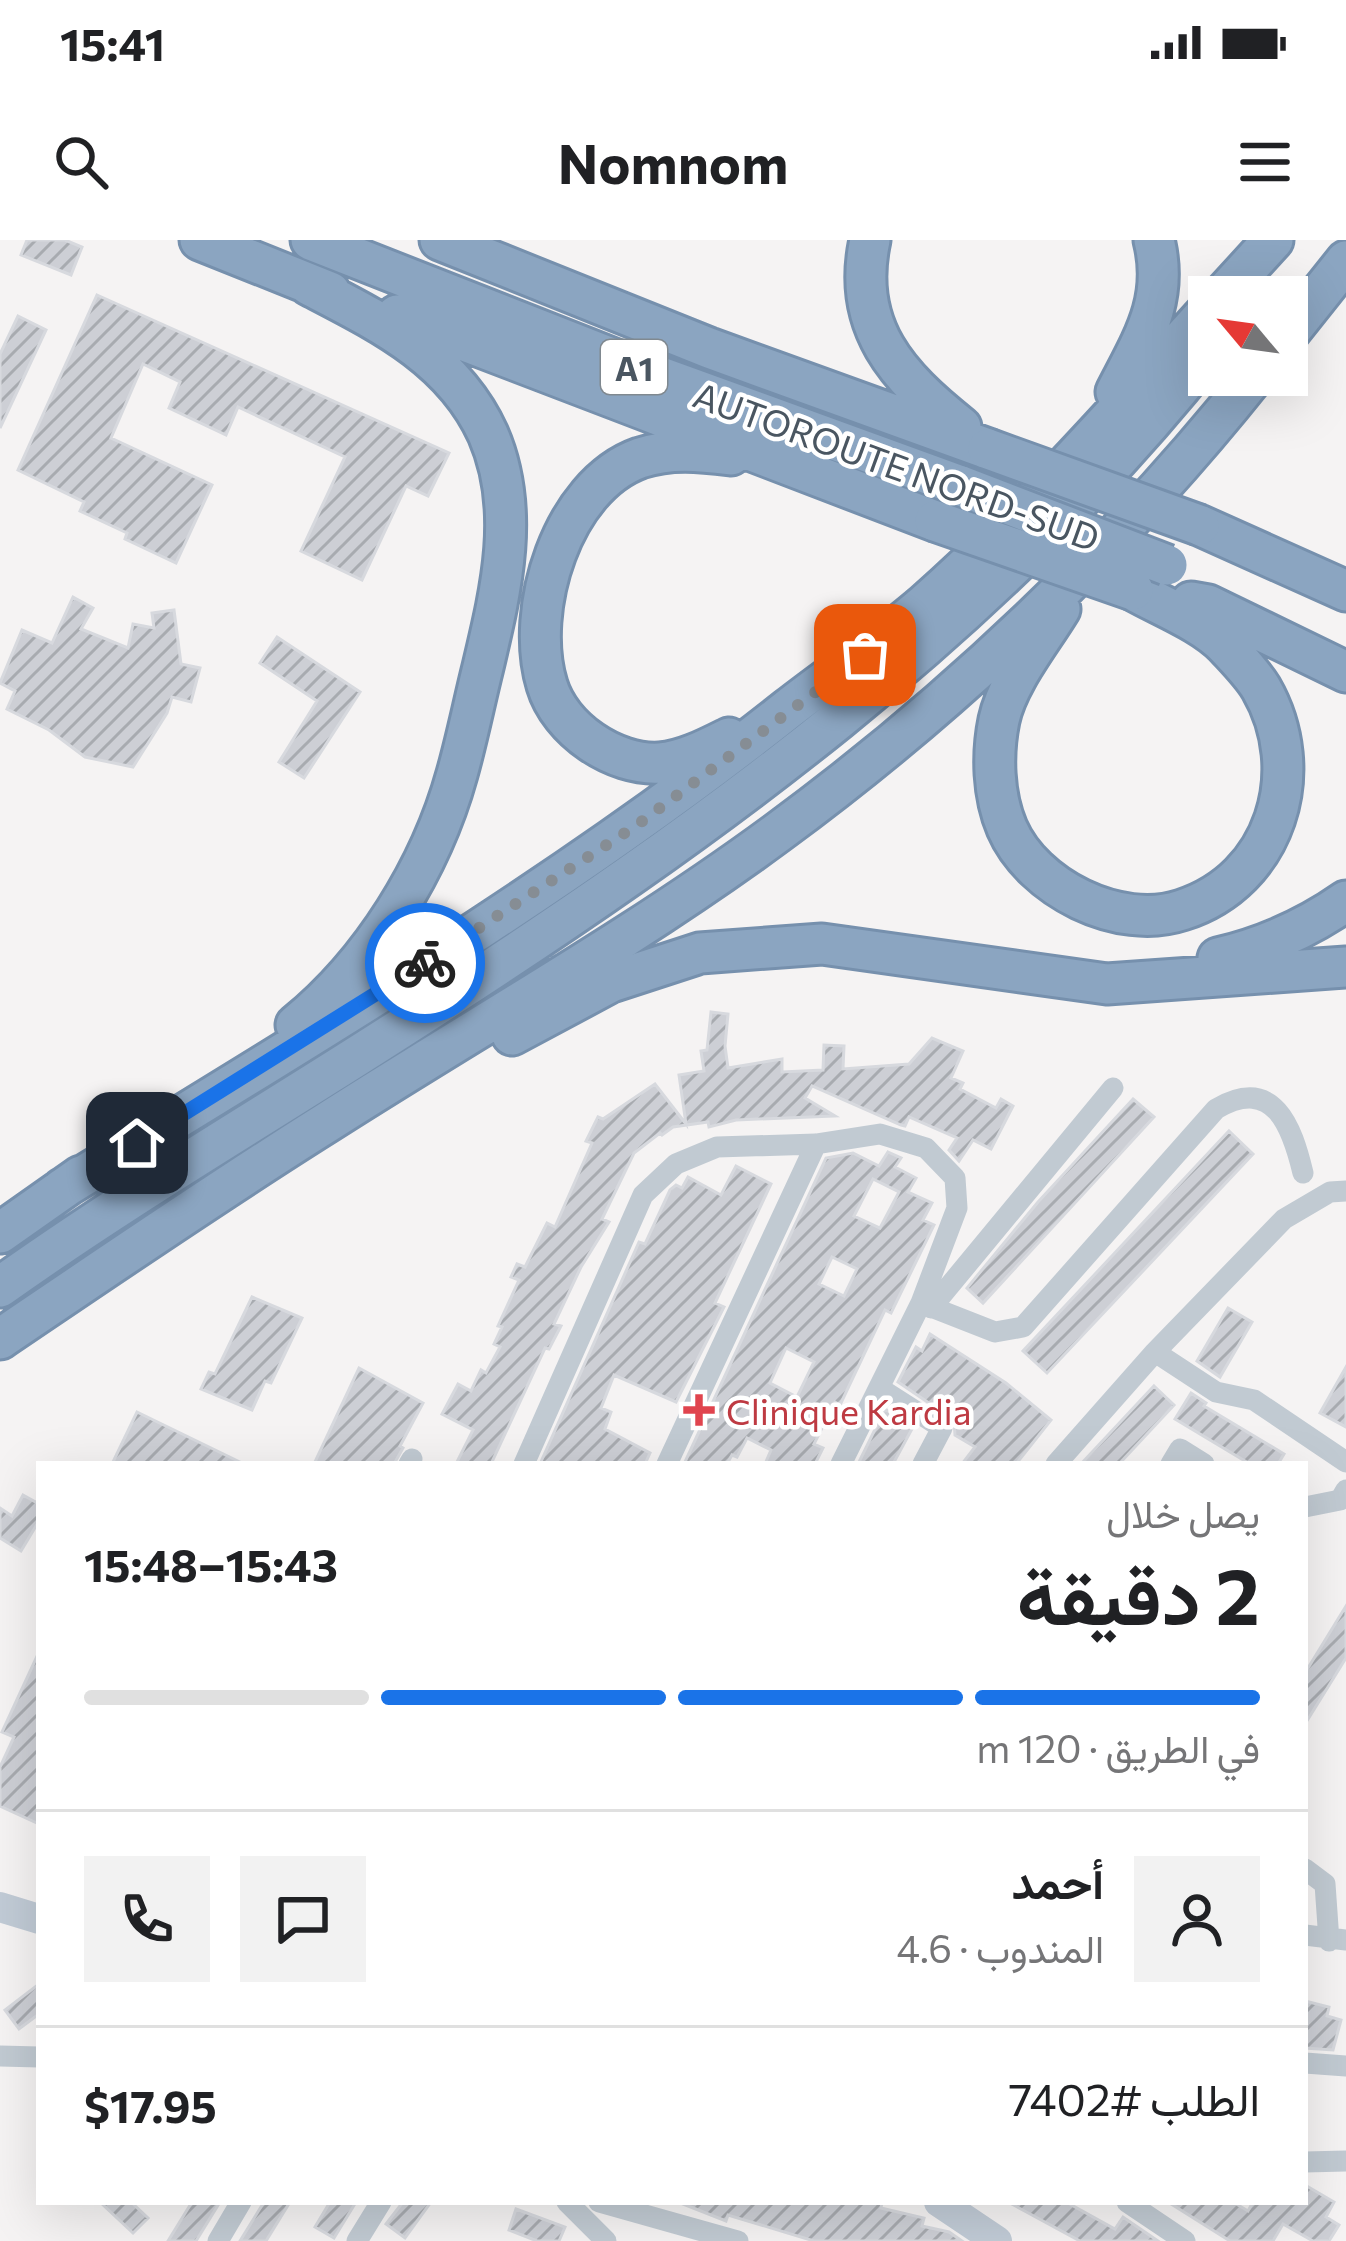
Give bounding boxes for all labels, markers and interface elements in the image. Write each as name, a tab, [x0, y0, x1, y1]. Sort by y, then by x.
text: 15:41	[60, 15, 165, 70]
icon: search	[48, 129, 114, 195]
text: Nomnom	[558, 129, 788, 195]
icon: menu	[1232, 129, 1298, 195]
north arrow	[1188, 276, 1308, 396]
map controls	[1188, 276, 1308, 396]
road number: A1	[601, 340, 667, 394]
street label: AUTOROUTE NORD-SUD	[688, 371, 1106, 559]
pin	[814, 604, 916, 706]
icon: bag	[832, 622, 898, 688]
courier	[365, 903, 485, 1023]
icon: bike	[392, 930, 458, 996]
pin	[86, 1092, 188, 1194]
icon: home	[104, 1110, 170, 1176]
place label: Clinique Kardia	[726, 1388, 972, 1432]
marker: Clinique Kardia	[683, 1394, 715, 1426]
text: يصل خلال	[1106, 1488, 1260, 1536]
text: 15:43–15:48	[84, 1536, 338, 1591]
text: 2 دقيقة	[1017, 1546, 1260, 1641]
text: في الطريق · 120 m	[976, 1723, 1260, 1771]
text: أحمد	[1012, 1853, 1104, 1908]
button: phone	[84, 1856, 210, 1982]
button: chat	[240, 1856, 366, 1982]
button: person	[1134, 1856, 1260, 1982]
text: المندوب · 4.6	[897, 1923, 1104, 1971]
text: الطلب #7402	[1008, 2070, 1260, 2125]
text: $17.95	[84, 2077, 217, 2132]

